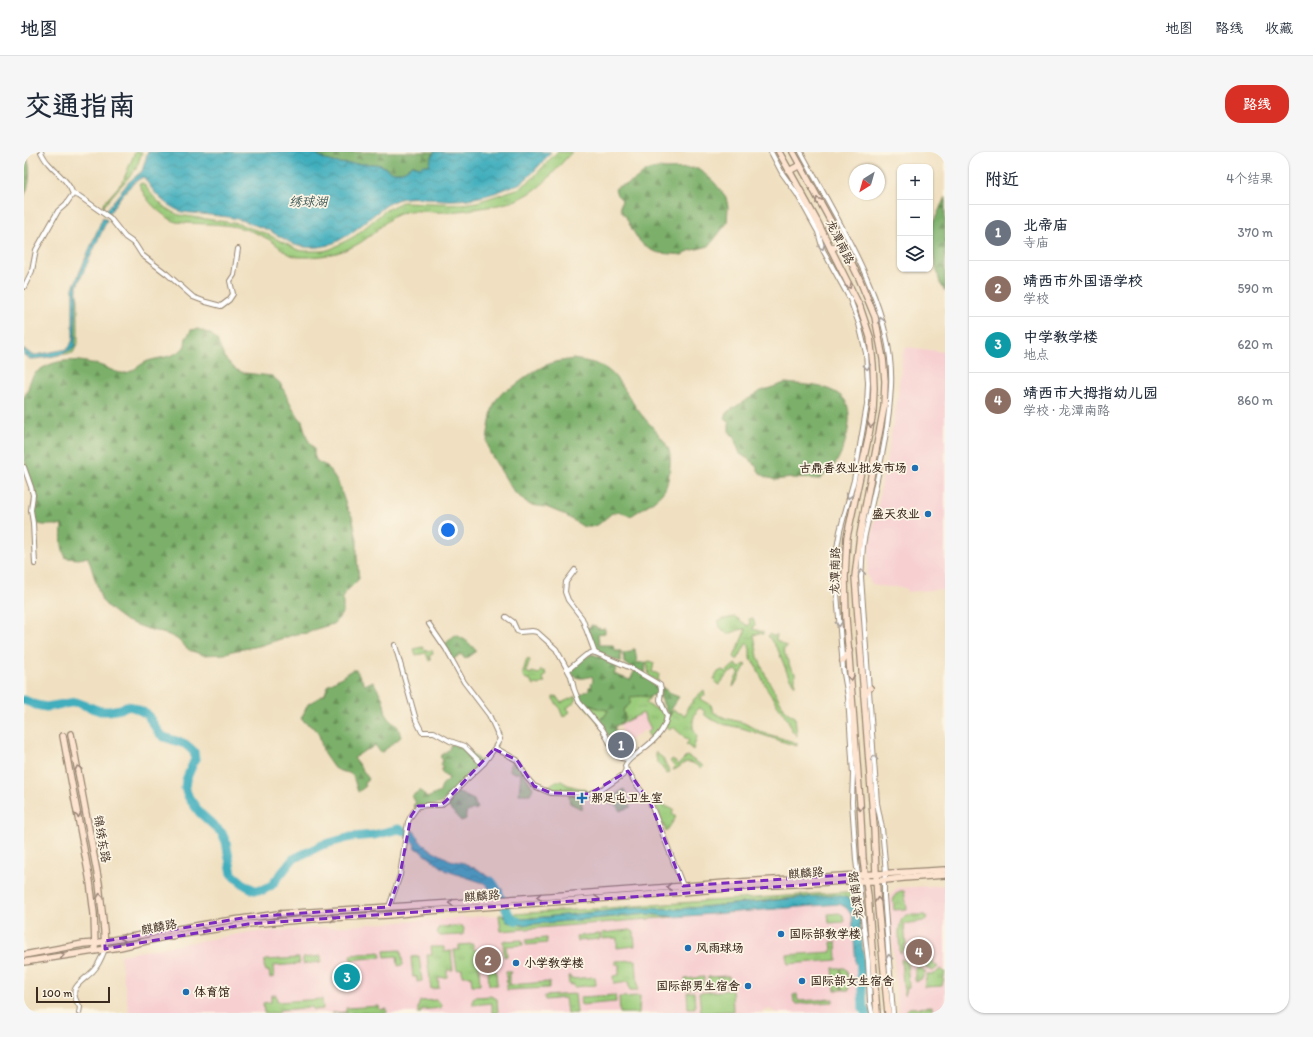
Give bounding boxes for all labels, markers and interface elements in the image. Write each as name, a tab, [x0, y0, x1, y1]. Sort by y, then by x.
text: 地图	[20, 17, 58, 40]
text: 地图	[1165, 20, 1193, 37]
text: 路线	[1215, 20, 1243, 37]
text: 收藏	[1265, 20, 1293, 37]
button: 路线	[1225, 85, 1289, 123]
text: 交通指南	[24, 88, 136, 122]
north arrow	[849, 164, 885, 200]
map controls	[897, 164, 933, 272]
button: +	[897, 164, 933, 200]
text: 附近	[985, 169, 1019, 189]
text: 4个结果	[1226, 171, 1273, 186]
water label: 绣球湖	[288, 194, 329, 209]
one-way arrow	[816, 197, 823, 204]
button: −	[897, 200, 933, 236]
text: 北帝庙	[1023, 216, 1068, 234]
street label: 龙潭南路	[823, 217, 857, 267]
text: 1	[995, 225, 1001, 240]
text: 370 m	[1238, 225, 1273, 240]
text: 寺庙	[1023, 235, 1049, 250]
button: layers	[897, 236, 933, 272]
one-way arrow	[817, 244, 826, 251]
text: 靖西市外国语学校	[1023, 272, 1143, 290]
text: 2	[995, 281, 1001, 296]
text: 590 m	[1238, 281, 1273, 296]
one-way arrow	[845, 282, 852, 289]
text: 学校	[1023, 291, 1049, 306]
one-way arrow	[878, 317, 886, 323]
text: 中学教学楼	[1023, 328, 1098, 346]
text: 3	[994, 337, 1002, 352]
text: 620 m	[1237, 337, 1273, 352]
text: 地点	[1023, 347, 1049, 362]
one-way arrow	[862, 364, 871, 371]
text: 靖西市大拇指幼儿园	[1023, 384, 1158, 402]
text: 4	[994, 393, 1002, 408]
text: 860 m	[1237, 393, 1273, 408]
text: 学校 · 龙潭南路	[1023, 403, 1110, 418]
one-way arrow	[867, 422, 876, 428]
place label: 古鼎香农业批发市场	[799, 461, 907, 475]
marker: 古鼎香农业批发市场	[910, 463, 920, 473]
one-way arrow	[846, 492, 854, 499]
place label: 盛天农业	[872, 507, 920, 521]
marker: 盛天农业	[923, 509, 933, 519]
your location	[438, 520, 458, 540]
street label: 龙潭南路	[828, 547, 842, 595]
one-way arrow	[857, 569, 866, 575]
one-way arrow	[835, 621, 844, 627]
one-way arrow	[847, 675, 856, 681]
pin: 1	[608, 730, 634, 760]
one-way arrow	[870, 755, 879, 761]
one-way arrow	[74, 765, 83, 771]
place label: 那足屯卫生室	[591, 791, 663, 805]
marker: 那足屯卫生室	[576, 792, 588, 804]
one-way arrow	[856, 805, 865, 811]
one-way arrow	[73, 812, 82, 818]
street label: 锦绣东路	[91, 814, 113, 864]
street label: 麒麟路	[788, 865, 824, 881]
street label: 龙潭南路	[846, 870, 866, 920]
one-way arrow	[666, 883, 672, 892]
street label: 麒麟路	[464, 888, 500, 904]
one-way arrow	[536, 892, 542, 901]
one-way arrow	[96, 893, 105, 899]
one-way arrow	[594, 894, 600, 903]
one-way arrow	[873, 897, 882, 904]
one-way arrow	[448, 898, 454, 907]
one-way arrow	[276, 909, 282, 918]
one-way arrow	[330, 914, 336, 922]
street label: 麒麟路	[140, 917, 178, 937]
one-way arrow	[201, 927, 207, 935]
place label: 国际部教学楼	[789, 927, 861, 941]
marker: 国际部教学楼	[776, 929, 786, 939]
one-way arrow	[120, 933, 126, 942]
pin: 4	[906, 937, 932, 967]
place label: 风雨球场	[696, 941, 744, 955]
marker: 风雨球场	[683, 943, 693, 953]
pin: 2	[475, 945, 501, 975]
one-way arrow	[59, 951, 66, 960]
one-way arrow	[884, 954, 893, 960]
place label: 小学教学楼	[524, 956, 584, 970]
marker: 小学教学楼	[511, 958, 521, 968]
pin: 3	[334, 962, 360, 992]
place label: 国际部女生宿舍	[810, 974, 894, 988]
marker: 国际部女生宿舍	[797, 976, 807, 986]
place label: 国际部男生宿舍	[656, 979, 740, 993]
marker: 国际部男生宿舍	[743, 981, 753, 991]
scale bar	[36, 985, 110, 1004]
place label: 体育馆	[194, 985, 230, 999]
text: 100 m	[42, 987, 72, 1000]
marker: 体育馆	[181, 987, 191, 997]

